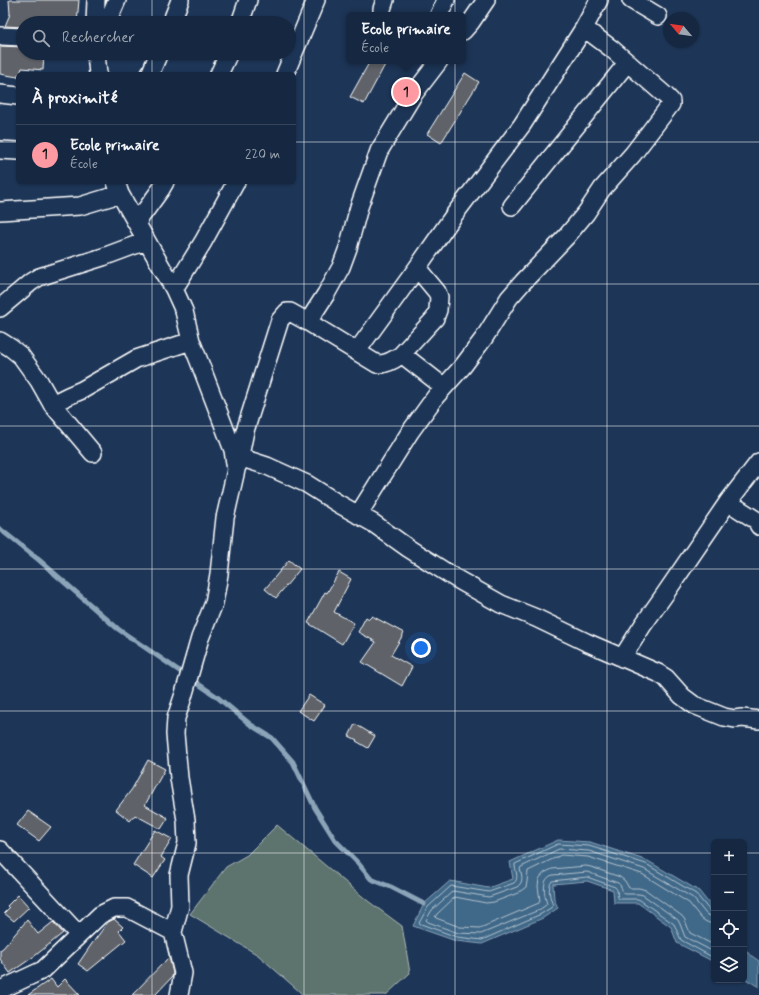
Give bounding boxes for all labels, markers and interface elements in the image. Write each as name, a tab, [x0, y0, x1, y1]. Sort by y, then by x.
popup	[346, 12, 466, 64]
north arrow	[663, 12, 699, 48]
search box	[16, 16, 296, 60]
text: Ecole primaire	[361, 20, 451, 40]
icon: search	[30, 27, 52, 49]
text: Rechercher	[62, 28, 135, 48]
text: École	[361, 40, 389, 57]
pin: 1	[393, 77, 419, 107]
text: À proximité	[32, 87, 117, 109]
text: Ecole primaire	[70, 136, 159, 156]
text: 1	[42, 146, 48, 163]
text: 220 m	[245, 146, 280, 163]
text: École	[70, 156, 98, 173]
your location	[411, 638, 431, 658]
map controls	[711, 839, 747, 983]
button: +	[711, 839, 747, 875]
button: −	[711, 875, 747, 911]
button: locate	[711, 911, 747, 947]
button: layers	[711, 947, 747, 983]

